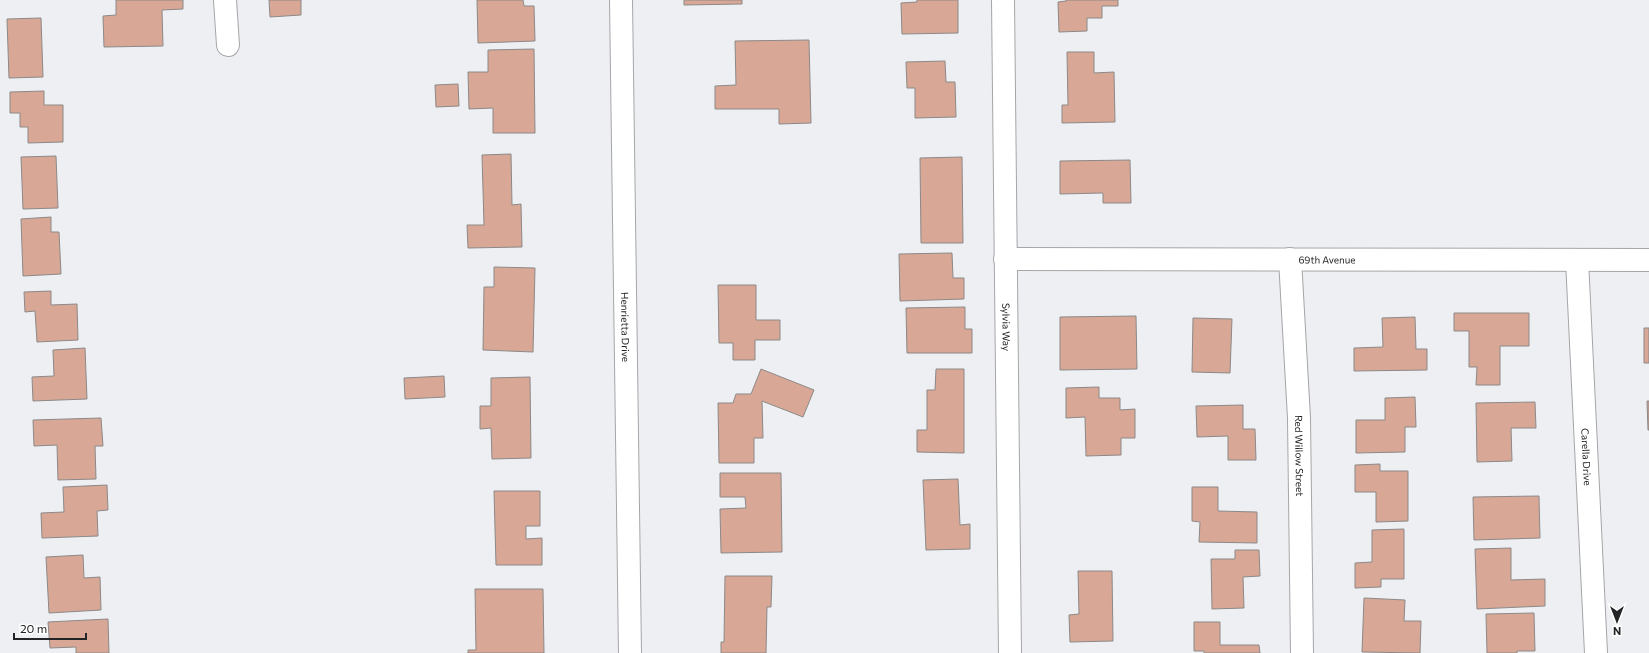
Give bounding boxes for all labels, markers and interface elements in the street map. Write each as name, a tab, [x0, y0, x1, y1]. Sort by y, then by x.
street label: 69th Avenue	[1298, 253, 1356, 266]
street label: Henrietta Drive	[619, 292, 632, 362]
street label: Sylvia Way	[1000, 303, 1013, 351]
street label: Red Willow Street	[1293, 415, 1306, 496]
street label: Carella Drive	[1579, 428, 1594, 486]
north arrow	[1597, 601, 1637, 641]
scale bar	[14, 615, 86, 641]
text: 20 m	[20, 621, 47, 635]
text: N	[1613, 625, 1621, 638]

